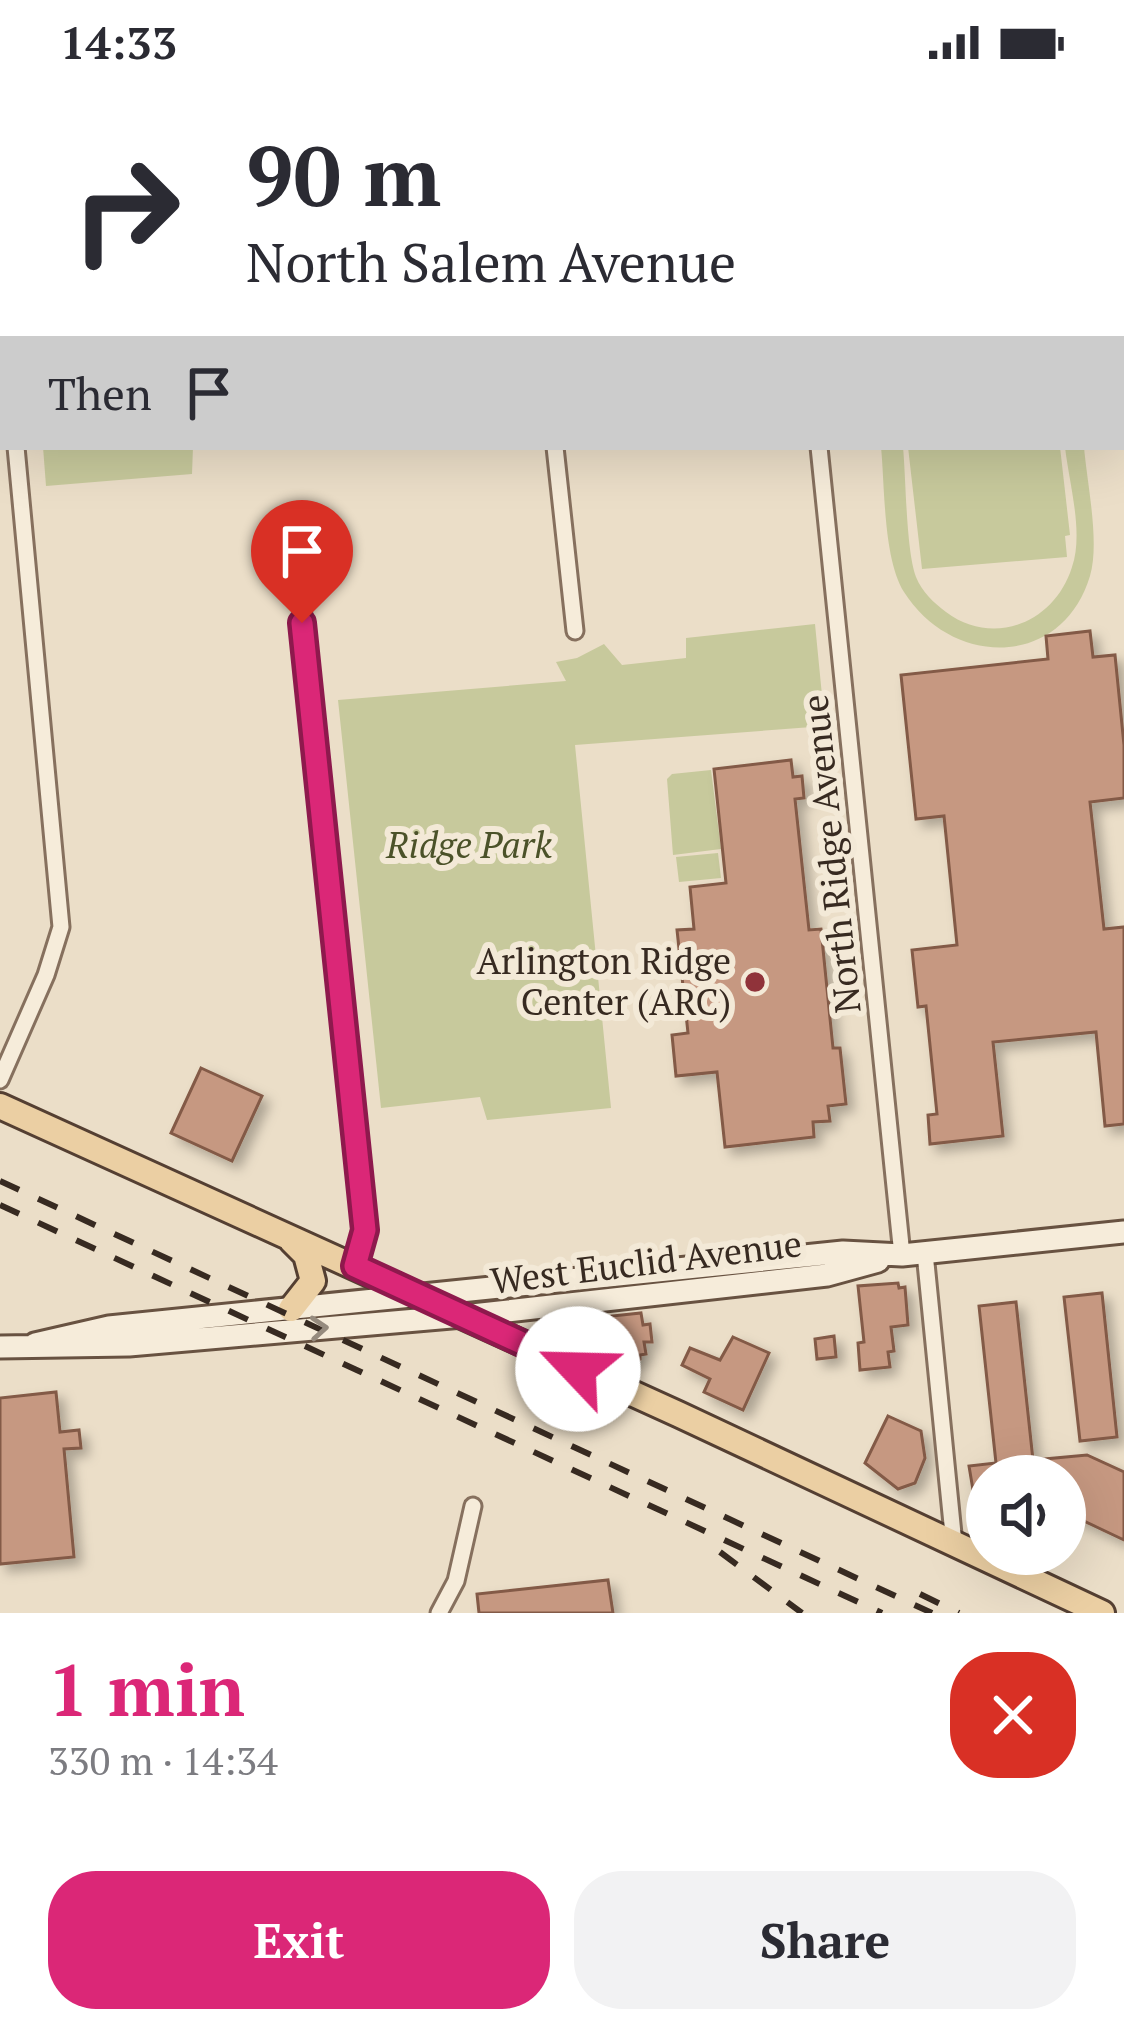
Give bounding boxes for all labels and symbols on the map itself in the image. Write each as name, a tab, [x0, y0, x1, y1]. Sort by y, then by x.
pin	[251, 500, 353, 623]
street label: North Ridge Avenue	[790, 692, 871, 1016]
park label: Ridge Park	[385, 821, 552, 868]
place label: Arlington Ridge Center (ARC)	[476, 937, 731, 1025]
marker: Arlington Ridge Center (ARC)	[742, 969, 768, 995]
street label: West Euclid Avenue	[488, 1219, 804, 1304]
position arrow	[515, 1306, 641, 1432]
one-way arrow	[310, 1315, 329, 1341]

